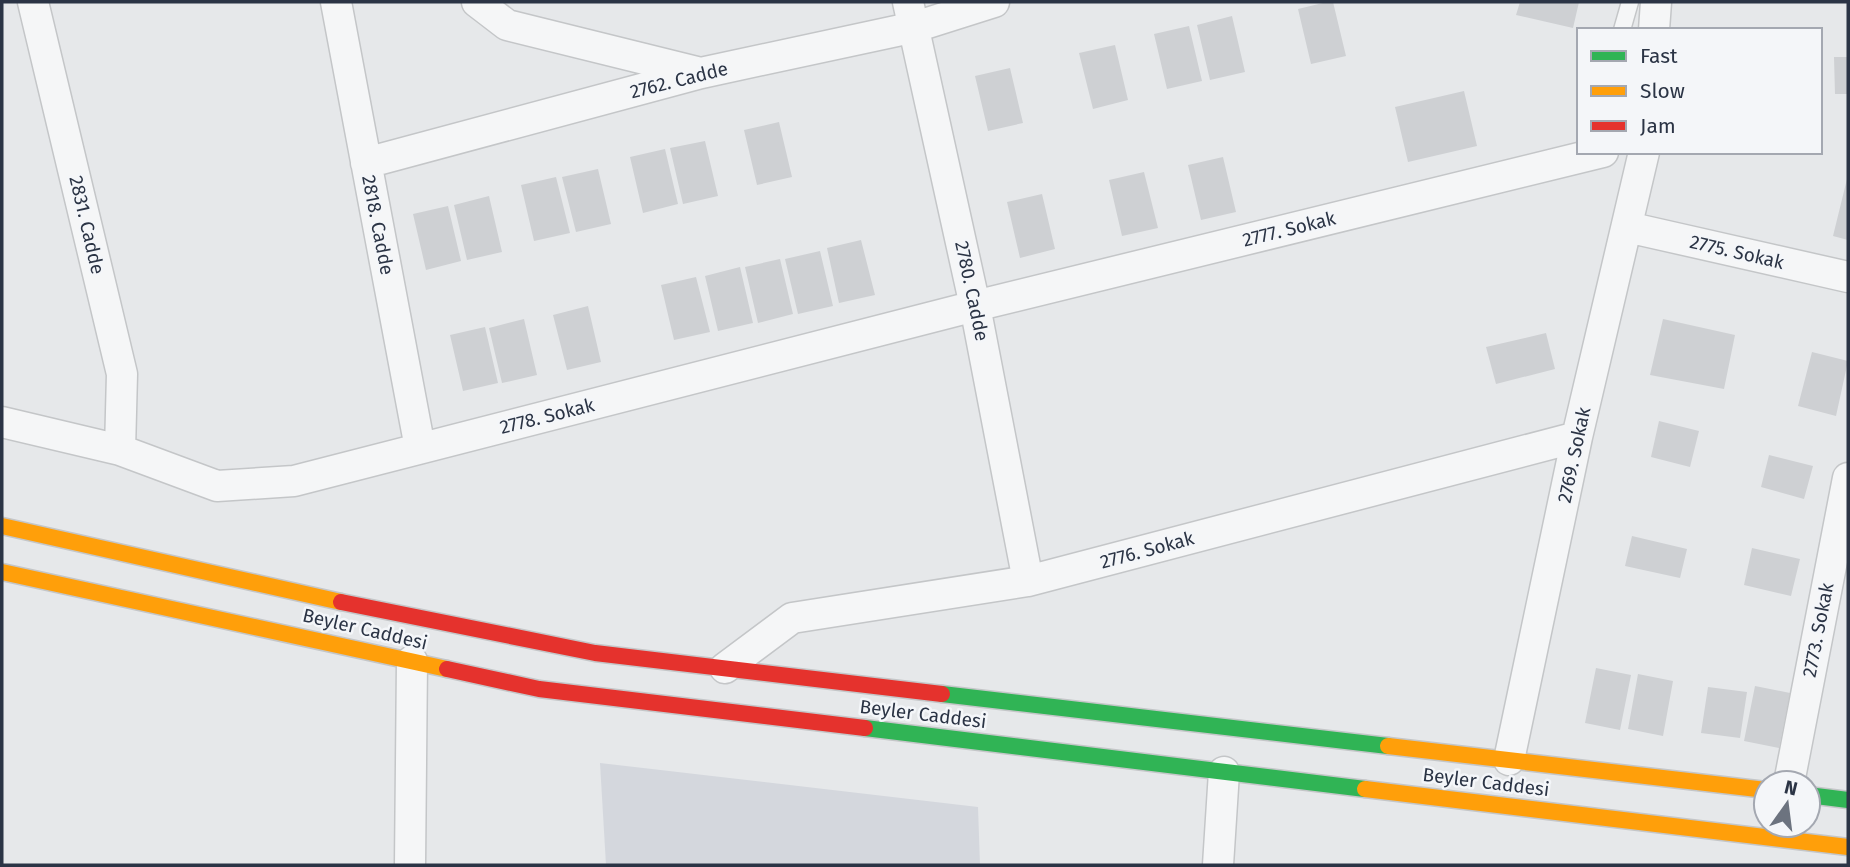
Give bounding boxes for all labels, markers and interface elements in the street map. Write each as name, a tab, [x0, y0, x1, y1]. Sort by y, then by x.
legend	[1577, 28, 1822, 154]
text: Fast	[1640, 43, 1678, 69]
street label: 2762. Cadde	[628, 57, 730, 103]
text: Slow	[1640, 78, 1685, 104]
text: Jam	[1640, 113, 1676, 139]
street label: 2831. Cadde	[64, 173, 110, 277]
street label: 2818. Cadde	[357, 173, 399, 277]
street label: 2777. Sokak	[1240, 206, 1338, 252]
street label: 2775. Sokak	[1688, 230, 1787, 274]
street label: 2780. Cadde	[950, 239, 994, 343]
street label: 2778. Sokak	[497, 393, 597, 439]
street label: 2769. Sokak	[1553, 405, 1595, 505]
street label: 2776. Sokak	[1097, 526, 1197, 574]
street label: 2773. Sokak	[1798, 580, 1838, 679]
street label: Beyler Caddesi	[300, 603, 430, 655]
street label: Beyler Caddesi	[858, 695, 988, 733]
street label: Beyler Caddesi	[1421, 763, 1551, 801]
north arrow	[1752, 769, 1822, 839]
text: N	[1782, 775, 1800, 801]

